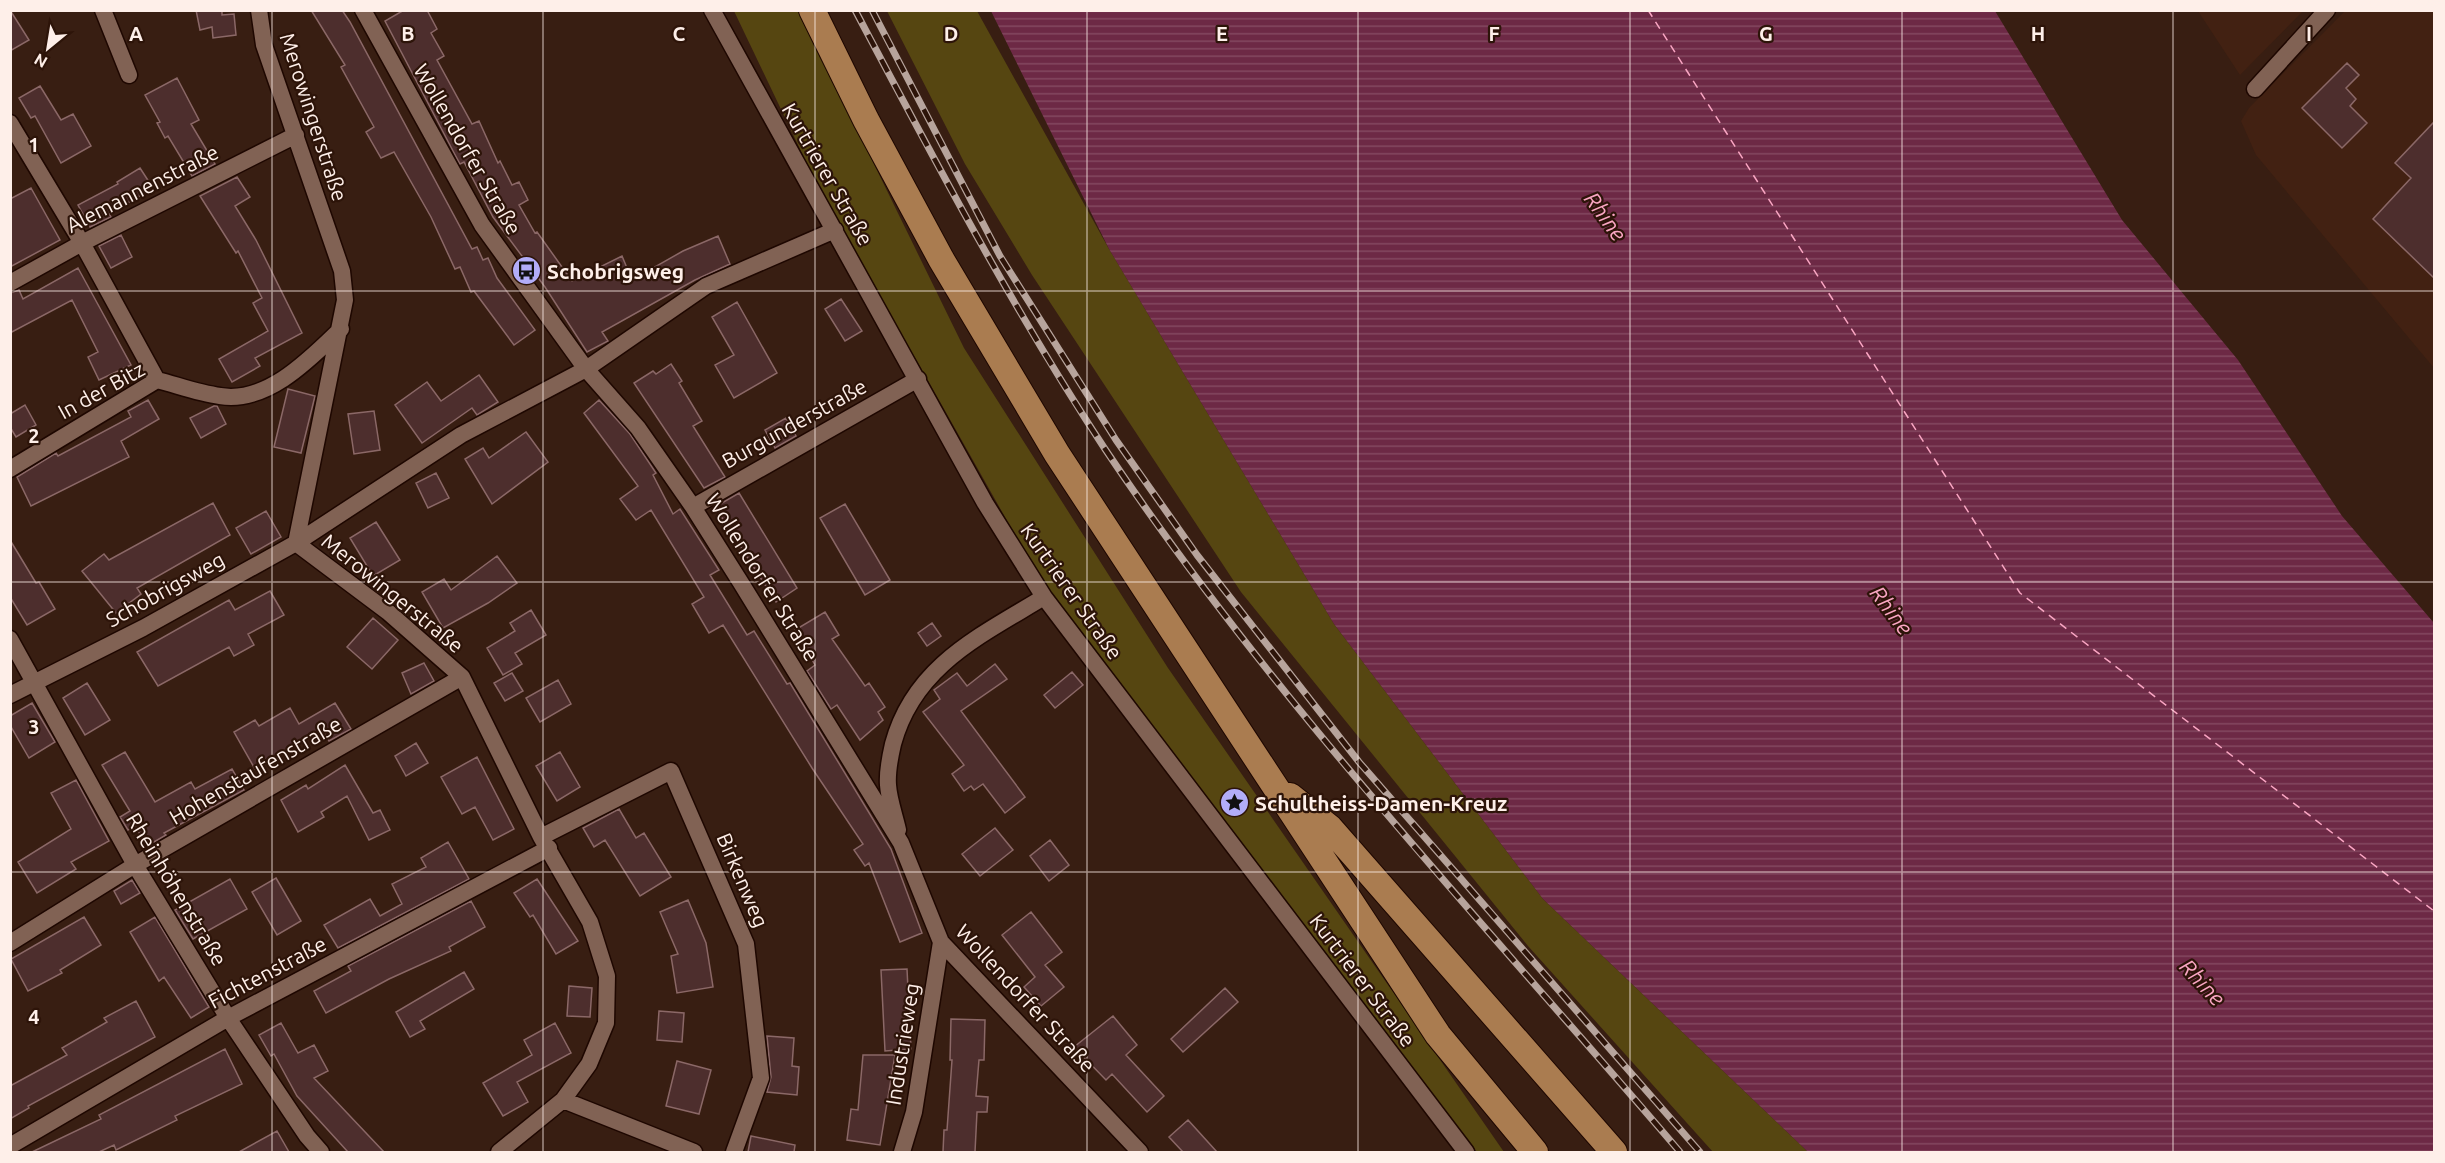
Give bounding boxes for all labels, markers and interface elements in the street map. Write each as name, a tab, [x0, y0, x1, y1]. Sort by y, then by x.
north arrow	[18, 18, 78, 78]
text: A	[129, 22, 143, 45]
text: B	[401, 22, 415, 45]
text: C	[673, 22, 686, 45]
text: D	[944, 22, 958, 45]
text: E	[1216, 22, 1228, 45]
text: F	[1488, 22, 1500, 45]
text: G	[1759, 22, 1773, 45]
text: H	[2031, 22, 2045, 45]
text: I	[2306, 22, 2312, 45]
street label: Merowingerstraße	[275, 30, 353, 204]
text: N	[31, 50, 50, 72]
street label: Wollendorfer Straße	[409, 59, 527, 239]
street label: Kurtrierer Straße	[778, 99, 878, 249]
text: 1	[28, 133, 40, 156]
street label: Alemannenstraße	[62, 139, 222, 237]
water label: Rhine	[1580, 187, 1632, 245]
bus stop icon: Schobrigsweg	[510, 255, 542, 287]
place label: Schobrigsweg	[547, 259, 684, 283]
street label: In der Bitz	[54, 356, 148, 424]
street label: Burgunderstraße	[718, 373, 870, 473]
text: 2	[28, 424, 40, 447]
street label: Wollendorfer Straße	[702, 489, 824, 665]
street label: Kurtrierer Straße	[1016, 519, 1128, 663]
street label: Merowingerstraße	[317, 528, 469, 658]
street label: Schobrigsweg	[102, 547, 228, 631]
water label: Rhine	[1866, 581, 1918, 639]
street label: Hohenstaufenstraße	[165, 711, 345, 829]
text: 3	[28, 715, 40, 738]
place icon: Schultheiss-Damen-Kreuz	[1218, 787, 1250, 819]
place label: Schultheiss-Damen-Kreuz	[1255, 791, 1507, 815]
street label: Rheinhöhenstraße	[122, 808, 232, 970]
street label: Birkenweg	[712, 829, 774, 931]
street label: Kurtrierer Straße	[1305, 909, 1421, 1051]
street label: Wollendorfer Straße	[951, 919, 1101, 1077]
street label: Fichtenstraße	[204, 931, 330, 1013]
water label: Rhine	[2175, 954, 2231, 1010]
street label: Industrieweg	[880, 981, 924, 1107]
text: 4	[28, 1005, 40, 1028]

